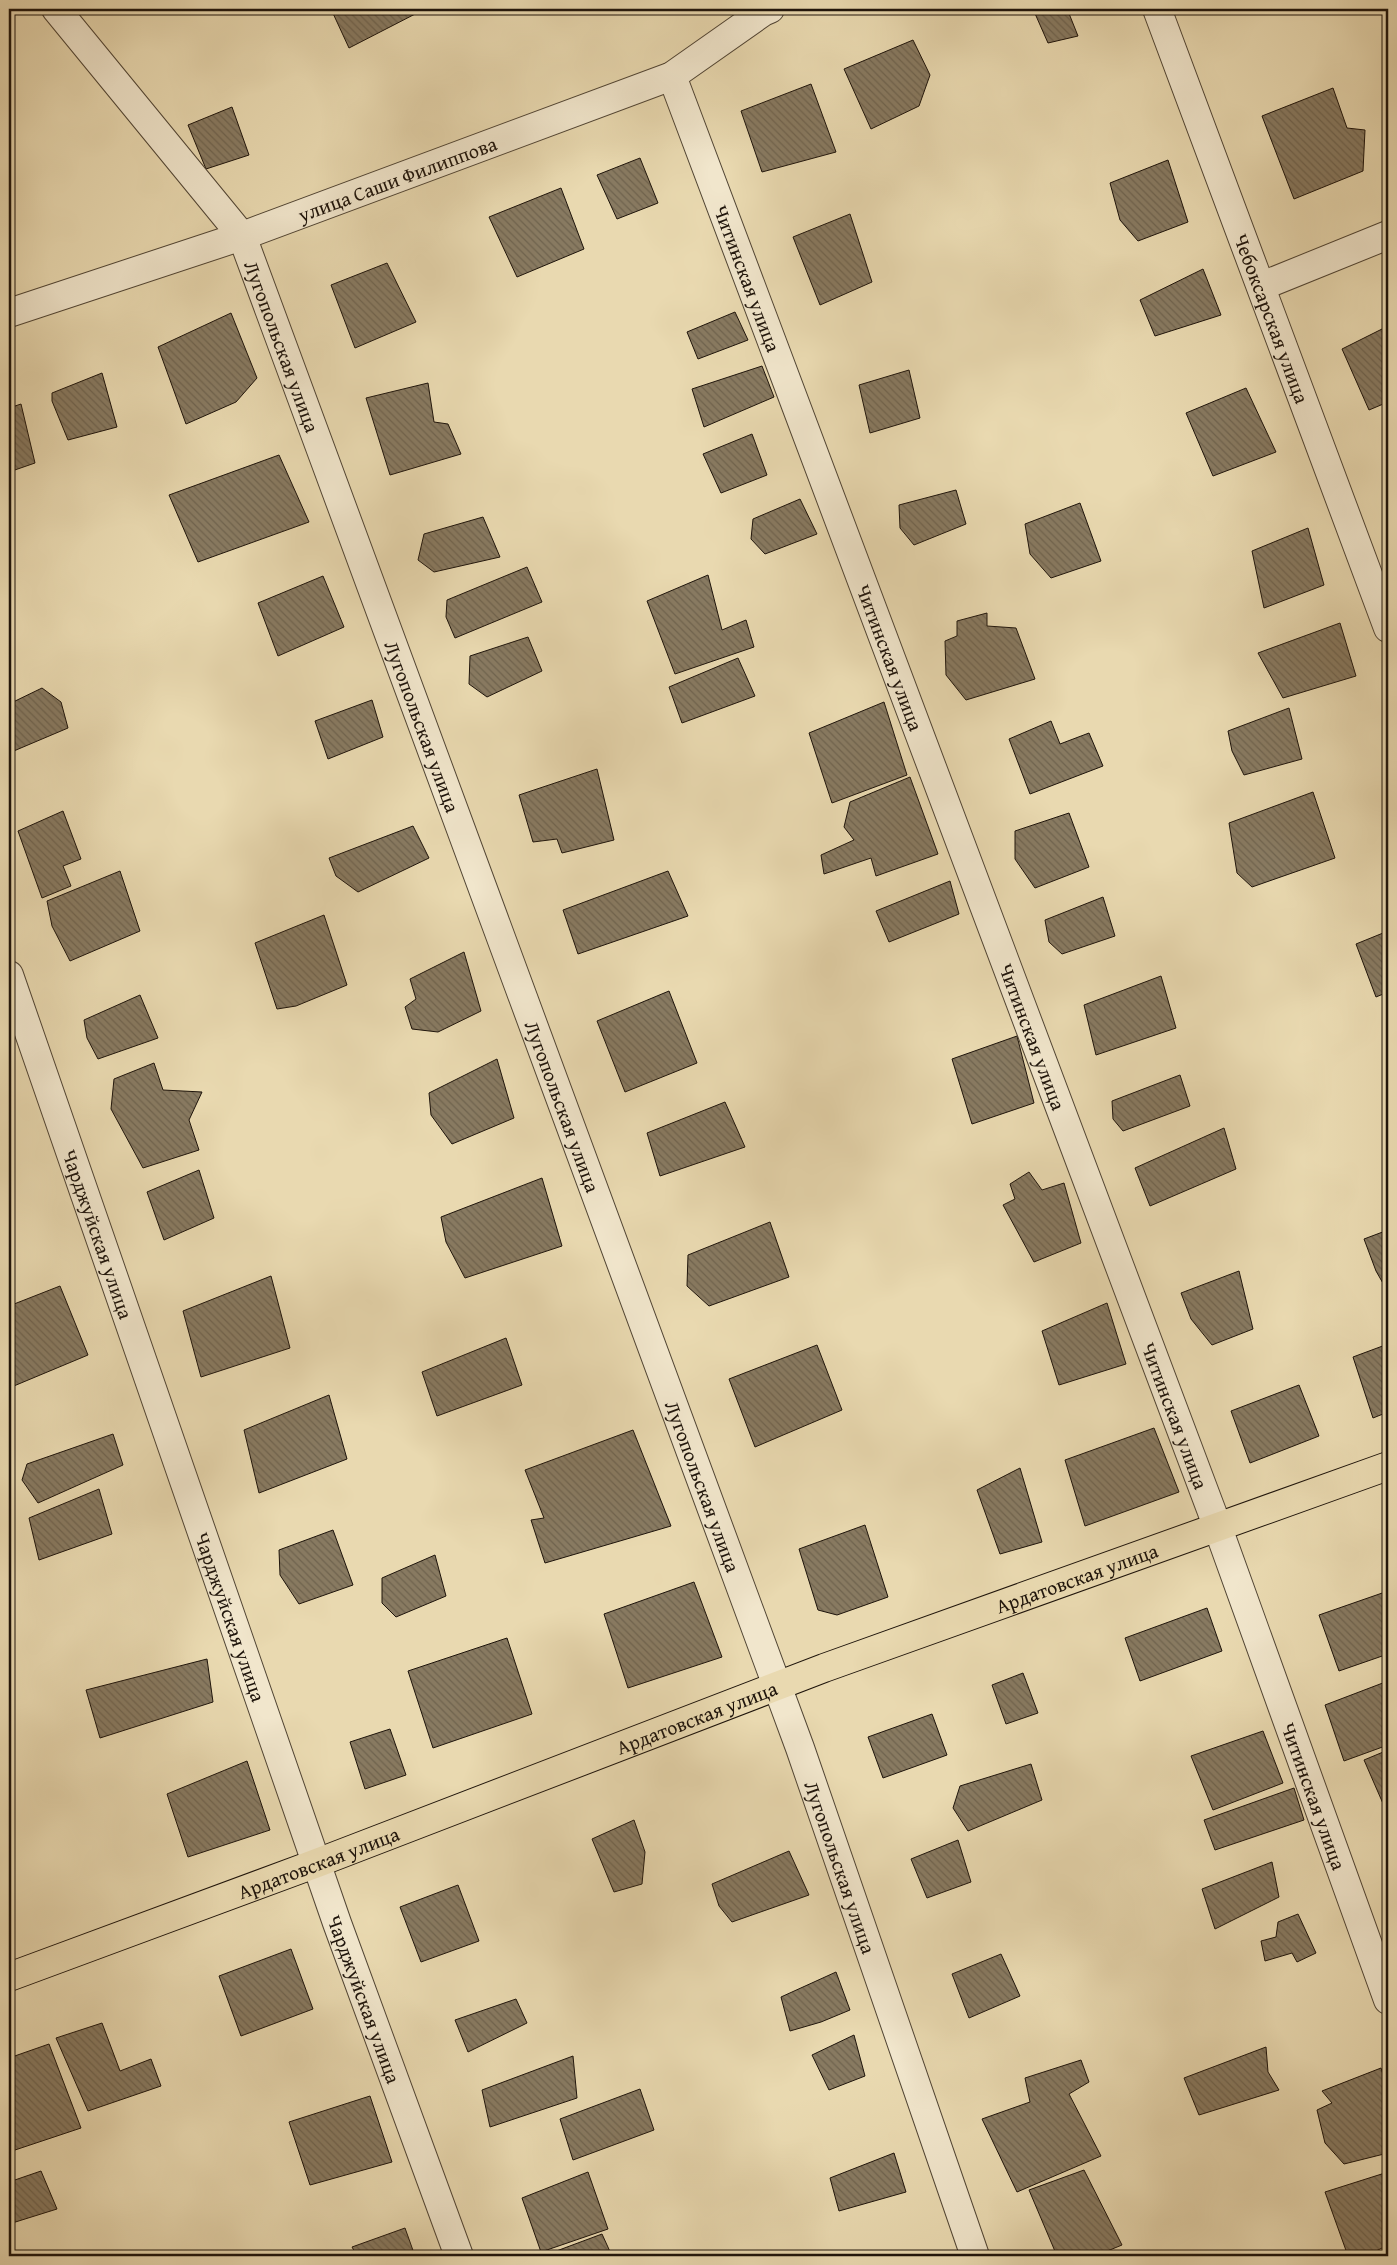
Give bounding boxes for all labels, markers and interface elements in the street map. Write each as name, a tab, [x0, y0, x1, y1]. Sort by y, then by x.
street label: улица Саши Филиппова	[293, 128, 501, 229]
street label: Читинская улица	[707, 201, 789, 356]
street label: Чебоксарская улица	[1227, 229, 1317, 408]
street label: Лугопольская улица	[238, 256, 328, 437]
street label: Читинская улица	[850, 580, 932, 735]
street label: Лугопольская улица	[378, 636, 468, 817]
street label: Читинская улица	[992, 959, 1074, 1114]
street label: Лугопольская улица	[518, 1016, 608, 1197]
street label: Чарджуйская улица	[56, 1145, 141, 1323]
street label: Читинская улица	[1135, 1338, 1217, 1493]
street label: Лугопольская улица	[658, 1396, 748, 1576]
street label: Чарджуйская улица	[188, 1528, 274, 1706]
street label: Ардатовская улица	[992, 1535, 1162, 1620]
street label: Ардатовская улица	[612, 1673, 782, 1761]
street label: Читинская улица	[1275, 1718, 1355, 1874]
street label: Лугопольская улица	[798, 1777, 884, 1958]
street label: Ардатовская улица	[234, 1818, 404, 1906]
street label: Чарджуйская улица	[321, 1911, 409, 2088]

